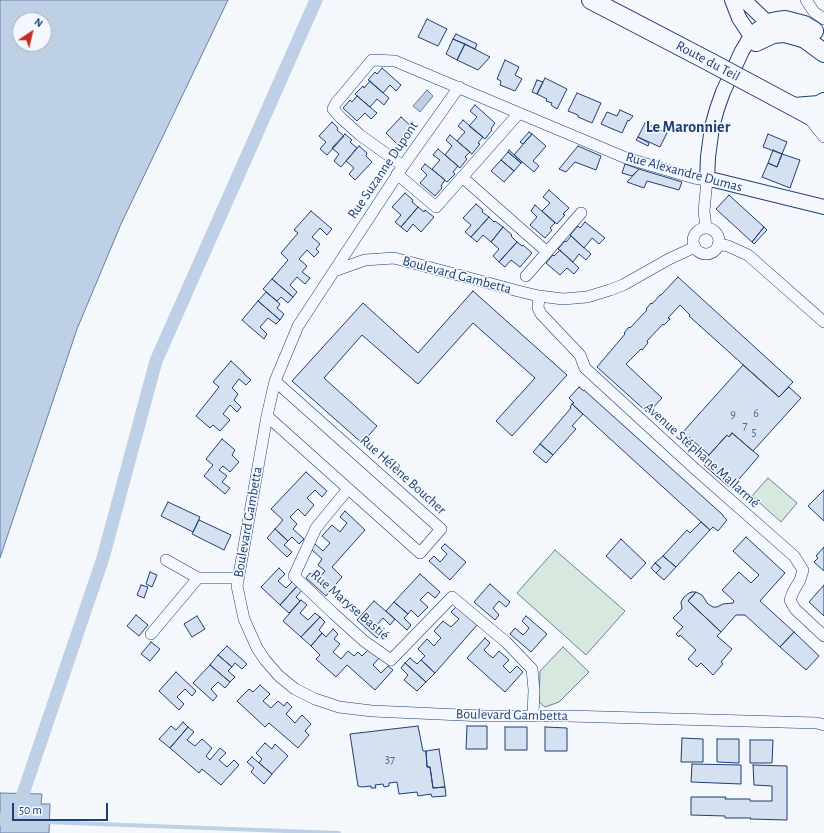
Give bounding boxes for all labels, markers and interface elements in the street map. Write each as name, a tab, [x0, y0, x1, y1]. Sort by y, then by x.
north arrow	[12, 12, 52, 52]
text: N	[32, 16, 45, 29]
street label: Route du Teil	[673, 37, 743, 85]
district label: Le Maronnier	[646, 117, 730, 137]
street label: Rue Suzanne Dupont	[344, 118, 422, 222]
street label: Rue Alexandre Dumas	[624, 148, 744, 196]
street label: Boulevard Gambetta	[401, 252, 513, 298]
street label: Avenue Stéphane Mallarmé	[641, 399, 763, 511]
house number: 6	[753, 406, 759, 420]
house number: 9	[730, 407, 736, 421]
house number: 7	[742, 418, 748, 432]
house number: 5	[751, 425, 757, 439]
street label: Rue Hélène Boucher	[356, 432, 450, 518]
street label: Boulevard Gambetta	[230, 465, 266, 579]
street label: Rue Maryse Bastié	[307, 566, 393, 644]
street label: Boulevard Gambetta	[456, 706, 568, 724]
house number: 37	[385, 752, 395, 766]
scale bar	[14, 795, 110, 821]
text: 50 m	[19, 804, 42, 816]

